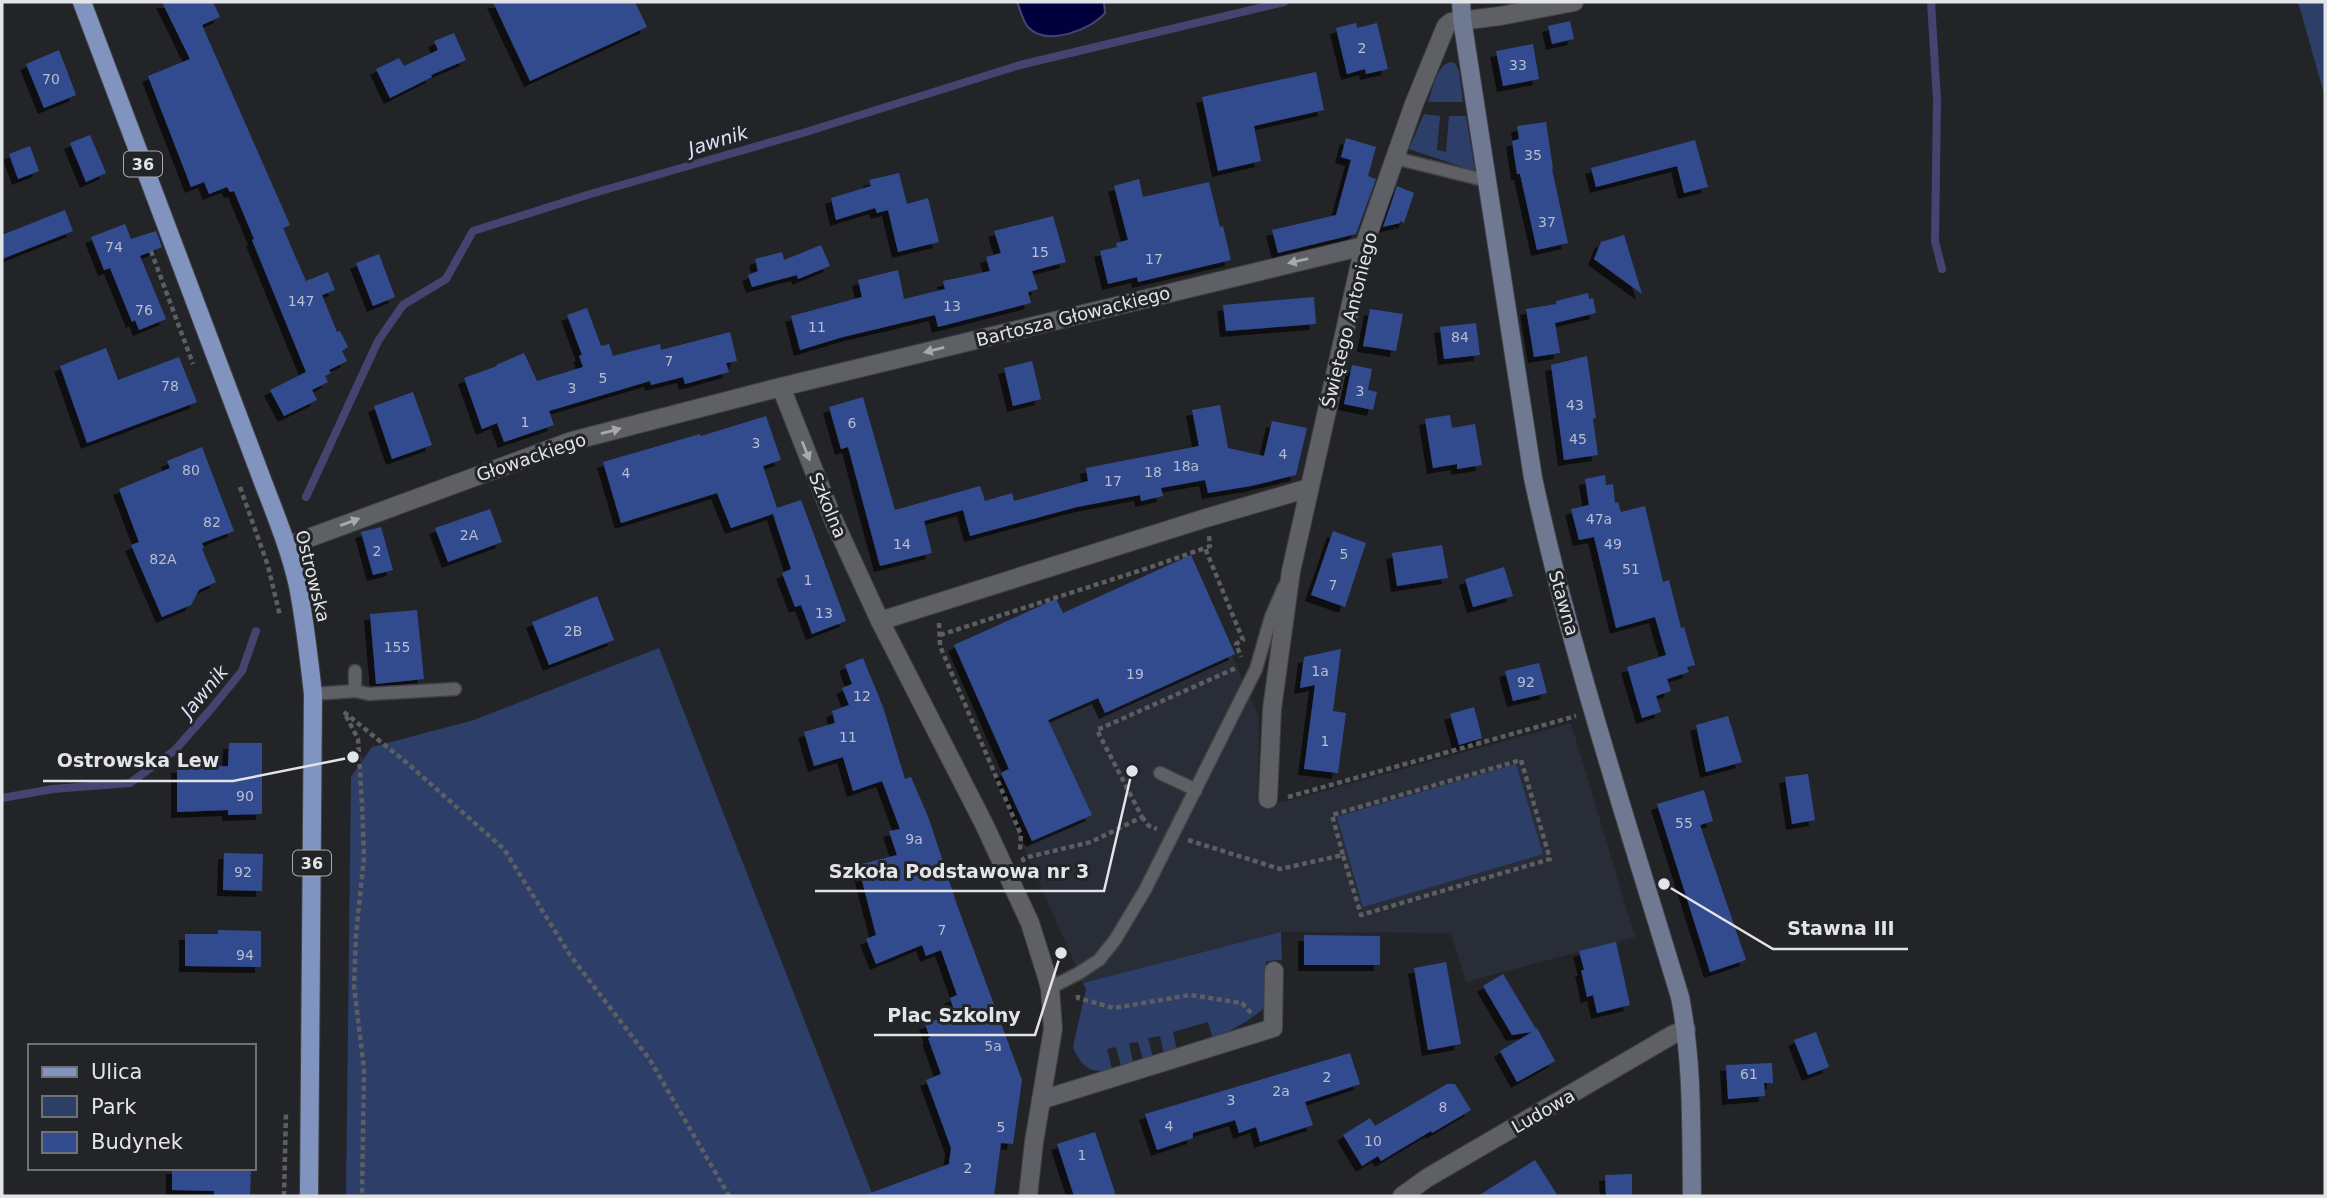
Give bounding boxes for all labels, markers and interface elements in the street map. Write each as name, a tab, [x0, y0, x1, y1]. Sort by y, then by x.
house number: 2	[1358, 40, 1366, 56]
house number: 33	[1509, 57, 1527, 73]
house number: 70	[42, 71, 60, 87]
water label: Jawnik	[682, 120, 751, 161]
house number: 35	[1524, 147, 1542, 163]
road number: 36	[124, 152, 162, 176]
house number: 37	[1538, 214, 1556, 230]
street label: Świętego Antoniego	[1317, 230, 1381, 410]
house number: 74	[105, 239, 123, 255]
house number: 15	[1031, 244, 1049, 260]
house number: 17	[1145, 251, 1163, 267]
one-way arrow	[1287, 256, 1309, 267]
street label: Bartosza Głowackiego	[974, 282, 1172, 350]
house number: 147	[288, 293, 314, 309]
house number: 13	[943, 298, 961, 314]
house number: 76	[135, 302, 153, 318]
house number: 11	[808, 319, 826, 335]
house number: 84	[1451, 329, 1469, 345]
one-way arrow	[923, 345, 945, 356]
house number: 7	[665, 353, 673, 369]
house number: 5	[599, 370, 607, 386]
house number: 78	[161, 378, 179, 394]
house number: 3	[568, 380, 576, 396]
house number: 3	[1356, 383, 1364, 399]
house number: 43	[1566, 397, 1584, 413]
house number: 1	[521, 414, 529, 430]
house number: 6	[848, 415, 857, 431]
one-way arrow	[600, 425, 622, 436]
street label: Głowackiego	[473, 428, 589, 486]
house number: 45	[1569, 431, 1587, 447]
house number: 3	[752, 435, 760, 451]
one-way arrow	[801, 440, 812, 461]
house number: 4	[1279, 446, 1288, 462]
house number: 18a	[1173, 458, 1199, 474]
house number: 80	[182, 462, 200, 478]
house number: 18	[1144, 464, 1162, 480]
house number: 4	[622, 465, 631, 481]
street label: Szkolna	[805, 469, 851, 541]
house number: 17	[1104, 473, 1122, 489]
house number: 47a	[1586, 511, 1612, 527]
house number: 82	[203, 514, 221, 530]
one-way arrow	[340, 516, 361, 527]
house number: 2A	[460, 527, 479, 543]
street label: Ostrowska	[291, 528, 335, 624]
house number: 14	[893, 536, 911, 552]
house number: 49	[1604, 536, 1622, 552]
house number: 2	[373, 543, 381, 559]
house number: 5	[1340, 546, 1348, 562]
house number: 82A	[149, 551, 177, 567]
house number: 51	[1622, 561, 1640, 577]
street label: Stawna	[1545, 568, 1583, 638]
house number: 1	[804, 572, 812, 588]
house number: 7	[1329, 577, 1337, 593]
house number: 13	[815, 605, 833, 621]
house number: 2B	[564, 623, 582, 639]
house number: 155	[384, 639, 410, 655]
water label: Jawnik	[173, 660, 233, 725]
house number: 1a	[1311, 663, 1329, 679]
house number: 19	[1126, 666, 1144, 682]
house number: 92	[1517, 674, 1535, 690]
house number: 12	[853, 688, 871, 704]
house number: 11	[839, 729, 857, 745]
house number: 1	[1321, 733, 1329, 749]
callout: Ostrowska Lew	[43, 741, 233, 781]
text: Ostrowska Lew	[57, 749, 219, 771]
house number: 90	[236, 788, 254, 804]
house number: 55	[1675, 815, 1693, 831]
house number: 9a	[905, 831, 923, 847]
road number: 36	[293, 850, 331, 876]
callout: Szkoła Podstawowa nr 3	[815, 851, 1104, 891]
text: Szkoła Podstawowa nr 3	[829, 860, 1089, 882]
house number: 92	[234, 864, 252, 880]
callout: Stawna III	[1773, 909, 1908, 949]
text: Stawna III	[1787, 917, 1895, 939]
house number: 7	[938, 922, 946, 938]
house number: 94	[236, 947, 254, 963]
callout: Plac Szkolny	[874, 995, 1035, 1035]
text: Plac Szkolny	[887, 1004, 1021, 1026]
house number: 5a	[984, 1038, 1002, 1054]
legend	[28, 1044, 256, 1170]
text: Ulica	[91, 1060, 142, 1084]
house number: 61	[1740, 1066, 1758, 1082]
house number: 2	[1323, 1069, 1331, 1085]
house number: 2a	[1272, 1083, 1290, 1099]
street label: Ludowa	[1508, 1085, 1578, 1137]
house number: 3	[1227, 1092, 1235, 1108]
text: Park	[91, 1095, 137, 1119]
house number: 8	[1439, 1099, 1447, 1115]
house number: 4	[1165, 1118, 1174, 1134]
house number: 5	[997, 1119, 1005, 1135]
text: Budynek	[91, 1130, 184, 1154]
house number: 10	[1364, 1133, 1382, 1149]
house number: 1	[1078, 1147, 1086, 1163]
house number: 2	[964, 1160, 972, 1176]

